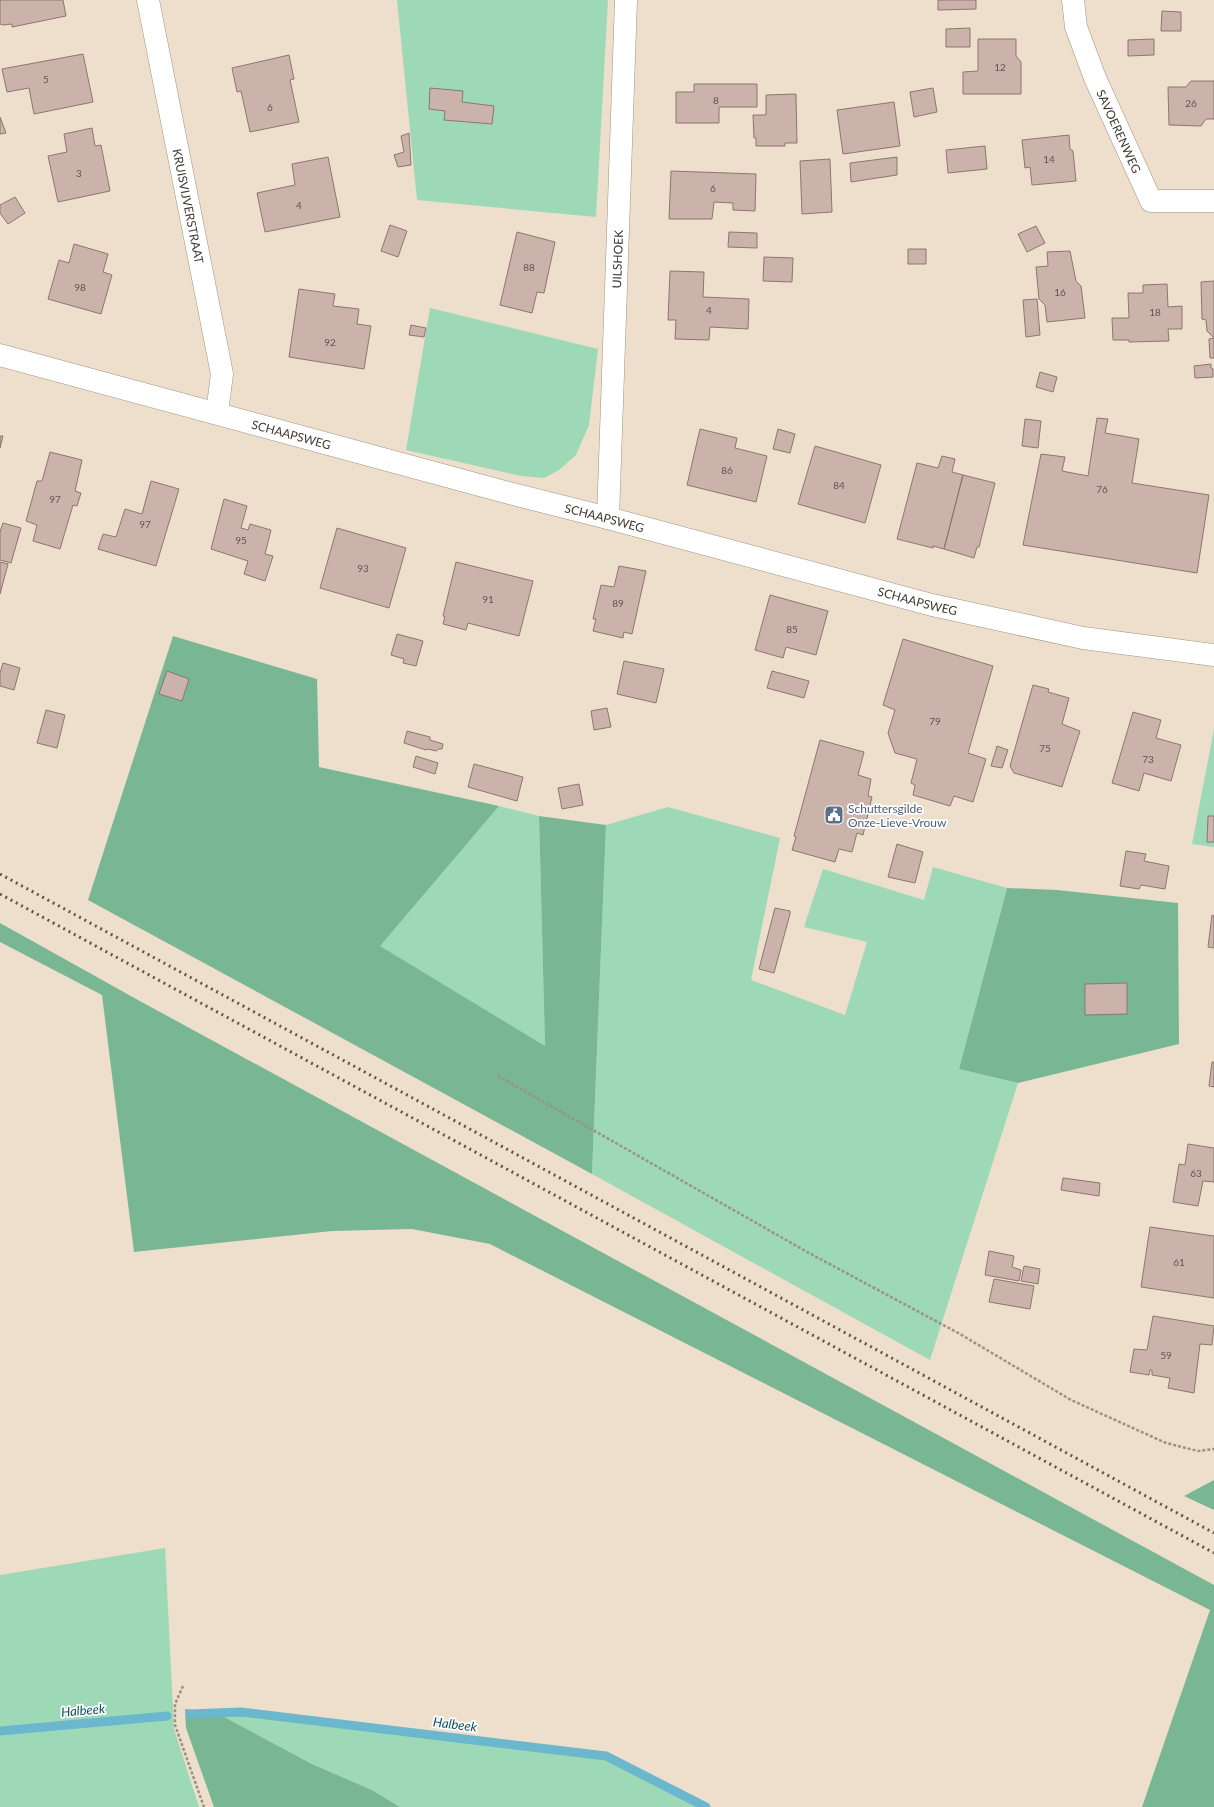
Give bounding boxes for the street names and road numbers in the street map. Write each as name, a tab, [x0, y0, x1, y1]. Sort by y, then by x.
street label: SAVOERENWEG	[1094, 87, 1145, 175]
street label: KRUISVIJVERSTRAAT	[170, 147, 207, 265]
street label: UILSHOEK	[608, 230, 626, 289]
street label: SCHAAPSWEG	[250, 416, 333, 452]
street label: SCHAAPSWEG	[563, 500, 646, 535]
street label: SCHAAPSWEG	[876, 583, 959, 618]

